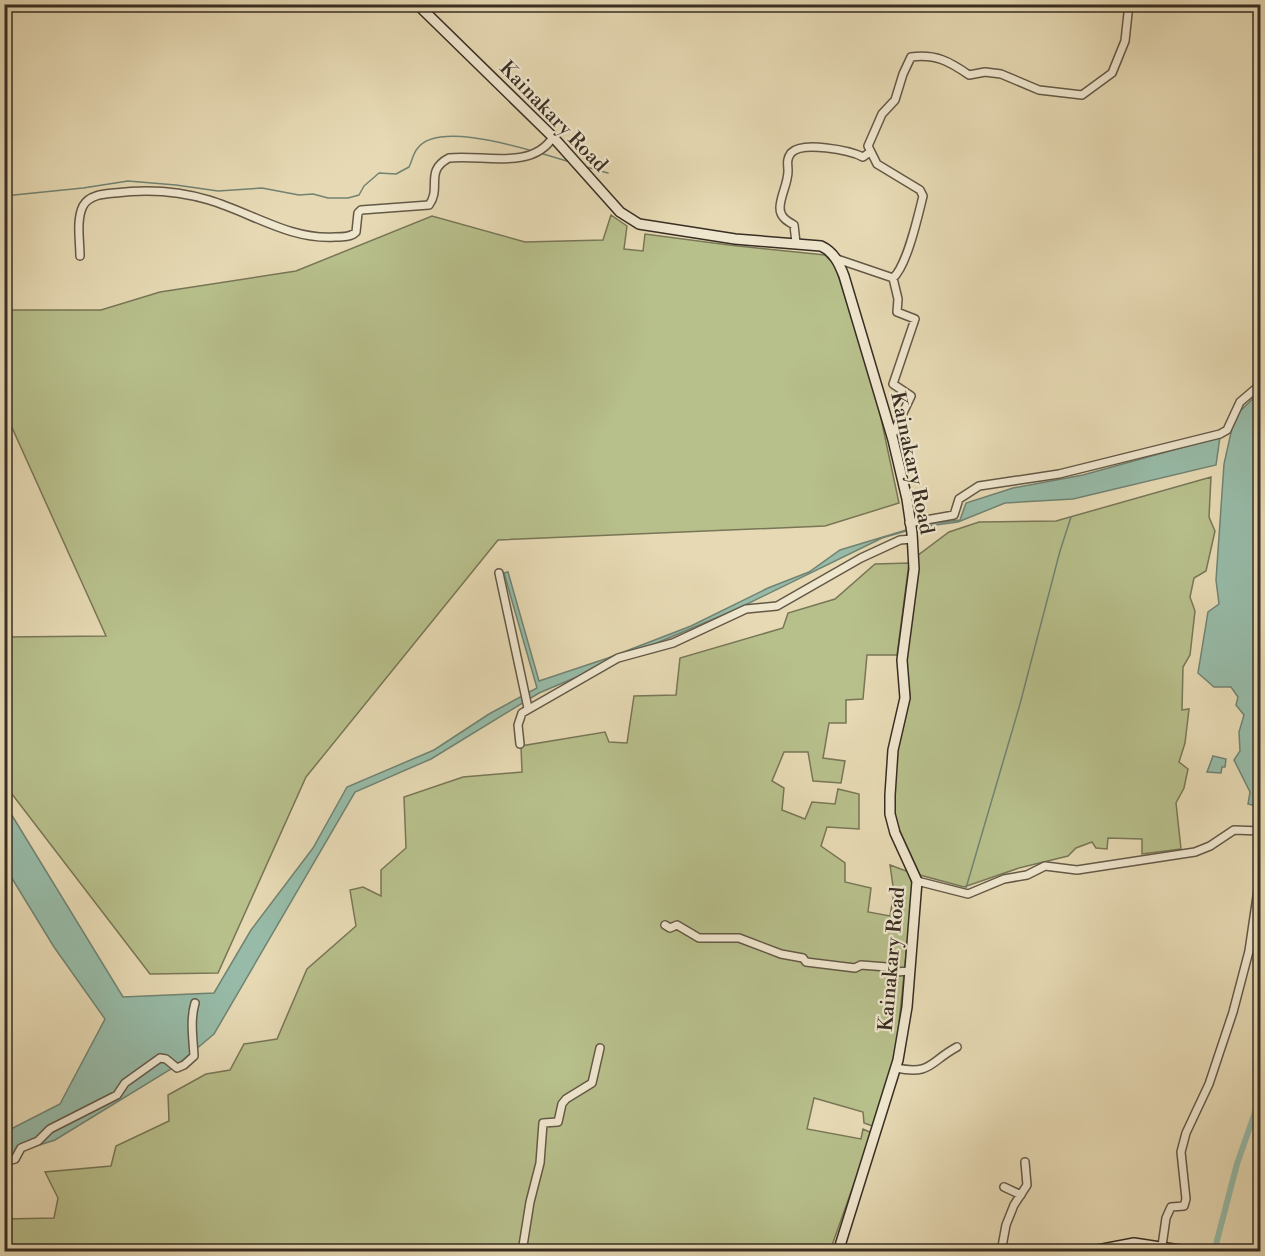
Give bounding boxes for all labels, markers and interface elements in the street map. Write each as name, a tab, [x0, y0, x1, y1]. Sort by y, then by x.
street label: Kainakary Road	[494, 56, 613, 178]
street label: Kainakary Road	[884, 390, 939, 537]
street label: Kainakary Road	[874, 885, 911, 1032]

